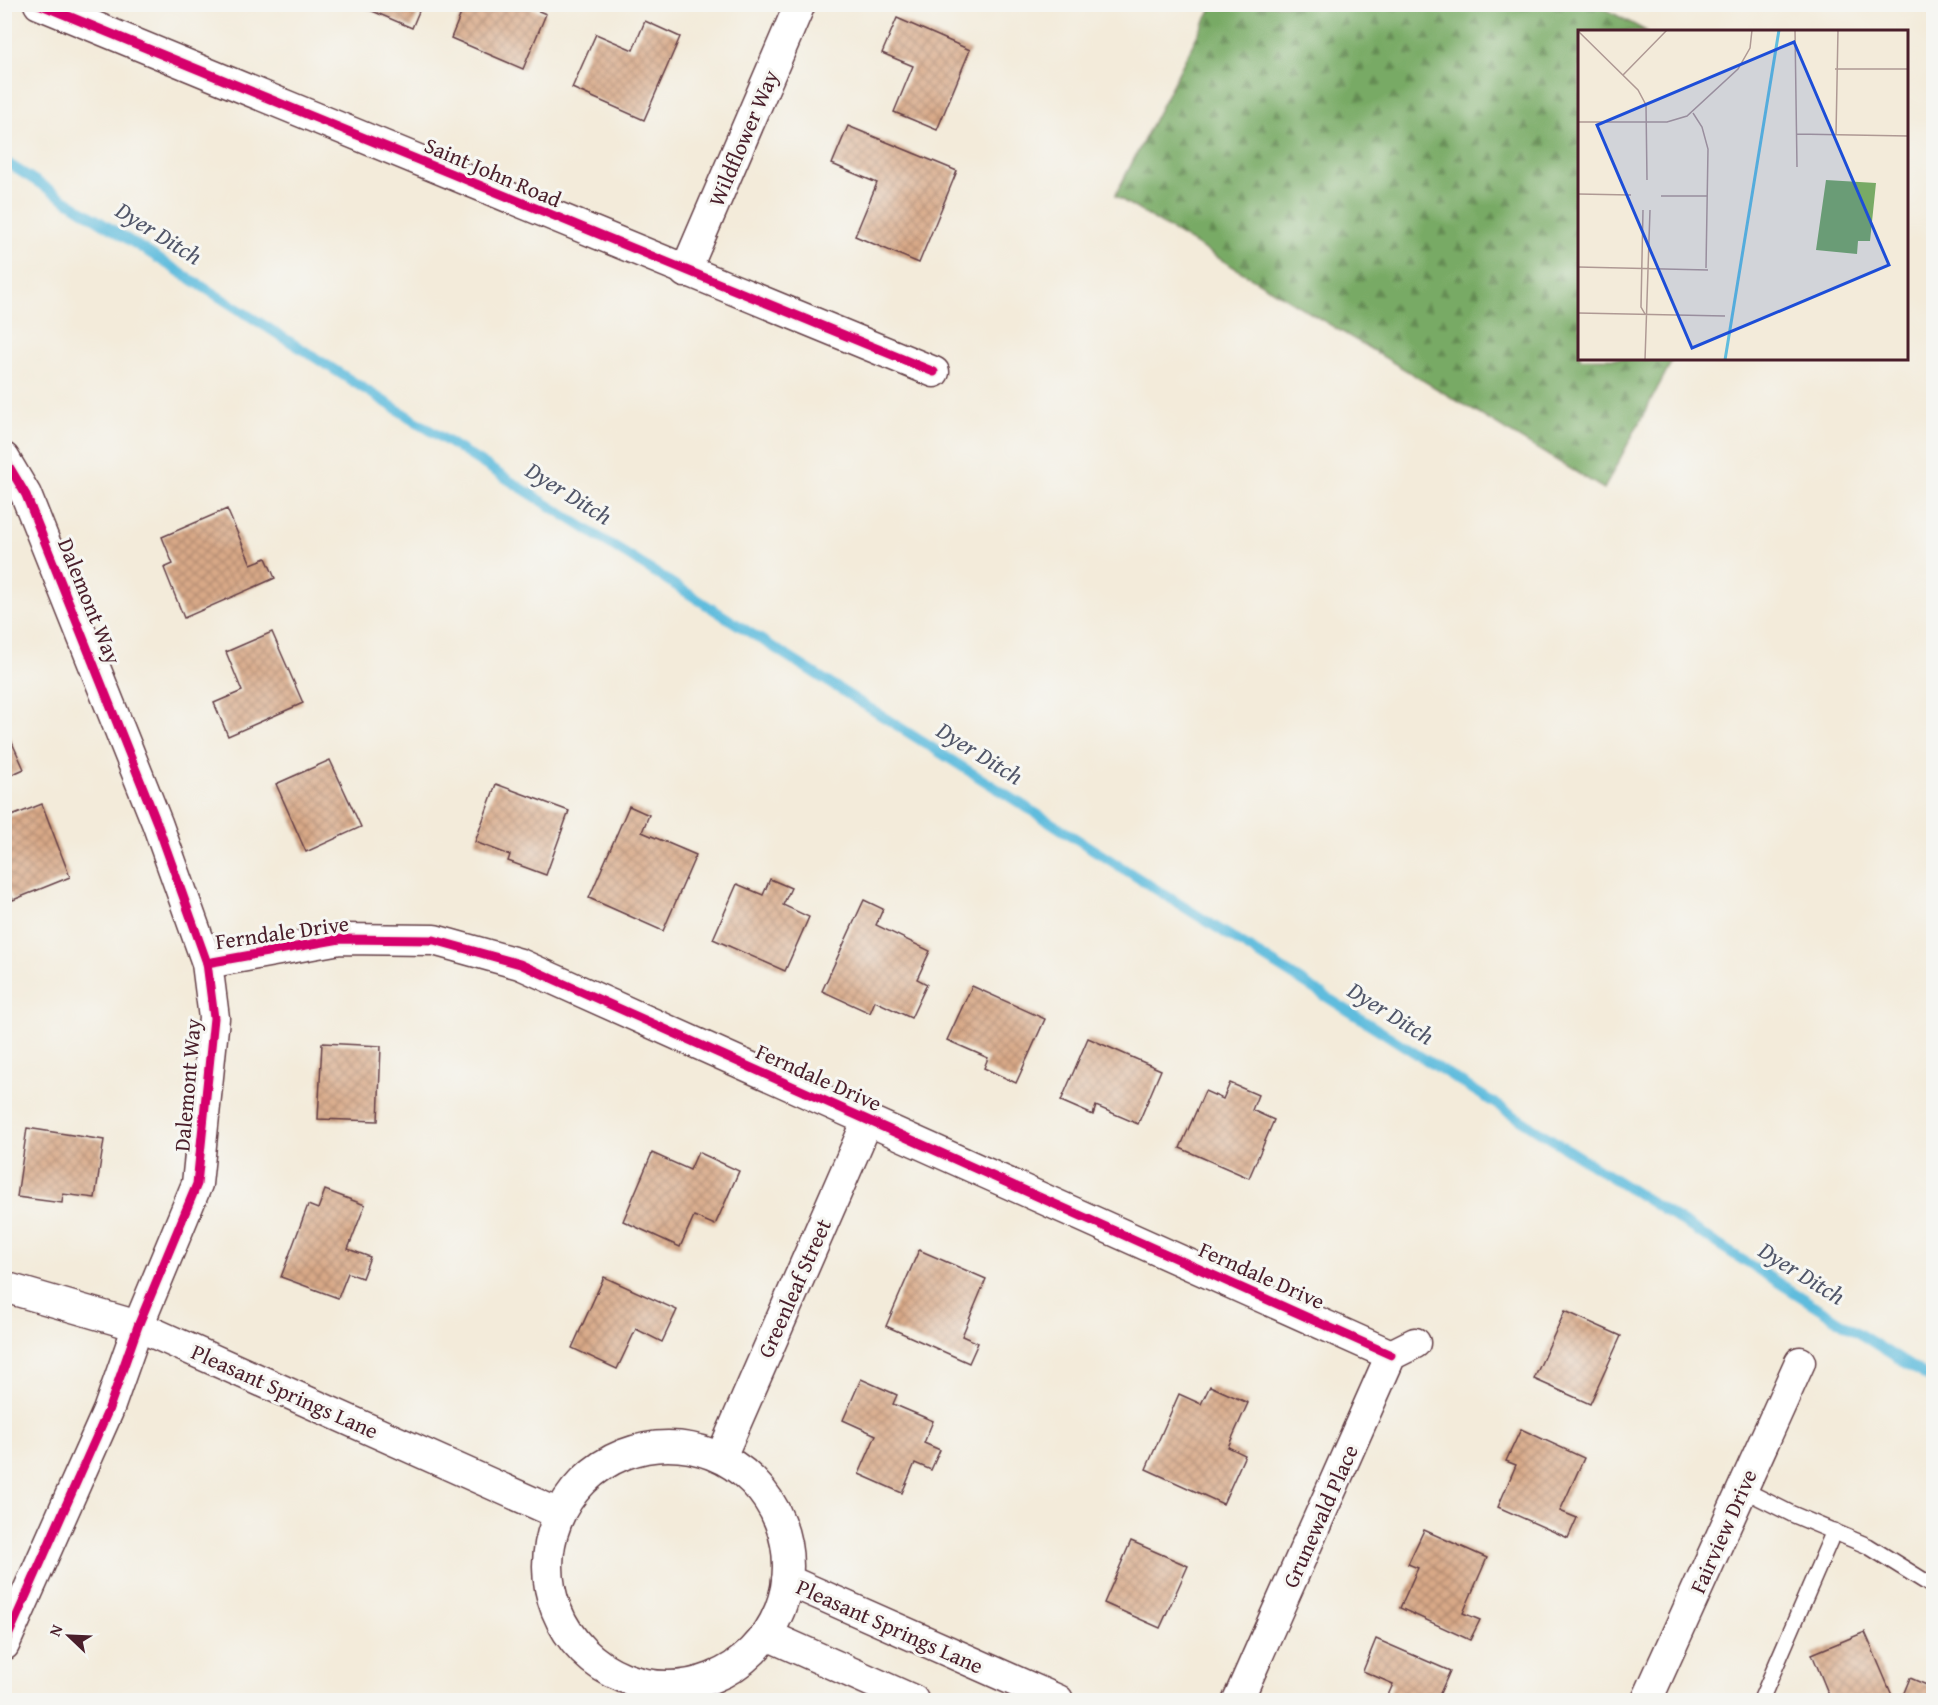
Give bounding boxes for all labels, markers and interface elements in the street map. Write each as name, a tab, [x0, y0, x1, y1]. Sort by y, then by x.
inset map	[1578, 30, 1908, 360]
street label: Wildflower Way	[700, 65, 786, 211]
street label: Saint John Road	[420, 129, 567, 215]
water label: Dyer Ditch	[108, 192, 209, 273]
water label: Dyer Ditch	[518, 452, 619, 533]
street label: Dalemont Way	[50, 533, 130, 669]
water label: Dyer Ditch	[929, 712, 1030, 793]
street label: Ferndale Drive	[213, 907, 351, 957]
water label: Dyer Ditch	[1340, 972, 1441, 1053]
street label: Dalemont Way	[165, 1017, 209, 1153]
street label: Ferndale Drive	[751, 1035, 887, 1119]
street label: Greenleaf Street	[749, 1213, 839, 1363]
water label: Dyer Ditch	[1751, 1232, 1852, 1313]
street label: Ferndale Drive	[1194, 1233, 1330, 1317]
street label: Pleasant Springs Lane	[187, 1335, 383, 1447]
street label: Grunewald Place	[1274, 1439, 1366, 1593]
street label: Fairview Drive	[1681, 1464, 1765, 1598]
street label: Pleasant Springs Lane	[792, 1570, 988, 1682]
north arrow	[39, 1606, 99, 1666]
text: N	[42, 1620, 68, 1640]

